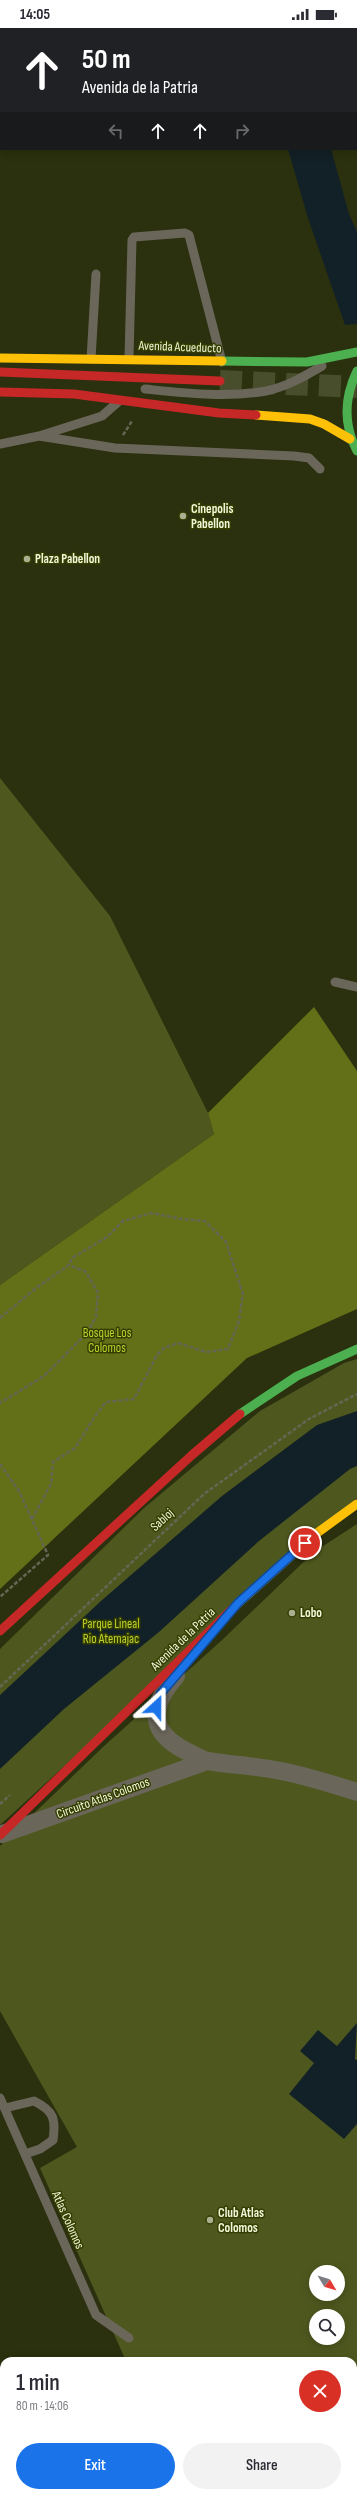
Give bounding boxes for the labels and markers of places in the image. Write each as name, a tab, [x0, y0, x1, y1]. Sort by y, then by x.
place label: Cinepolis Pabellon	[191, 501, 233, 532]
marker: Cinepolis Pabellon	[178, 511, 188, 521]
place label: Plaza Pabellon	[35, 551, 100, 567]
marker: Plaza Pabellon	[22, 554, 32, 564]
pin	[288, 1526, 322, 1560]
place label: Lobo	[300, 1605, 322, 1621]
marker: Lobo	[287, 1608, 297, 1618]
place label: Club Atlas Colomos	[218, 2205, 264, 2236]
marker: Club Atlas Colomos	[205, 2215, 215, 2225]

